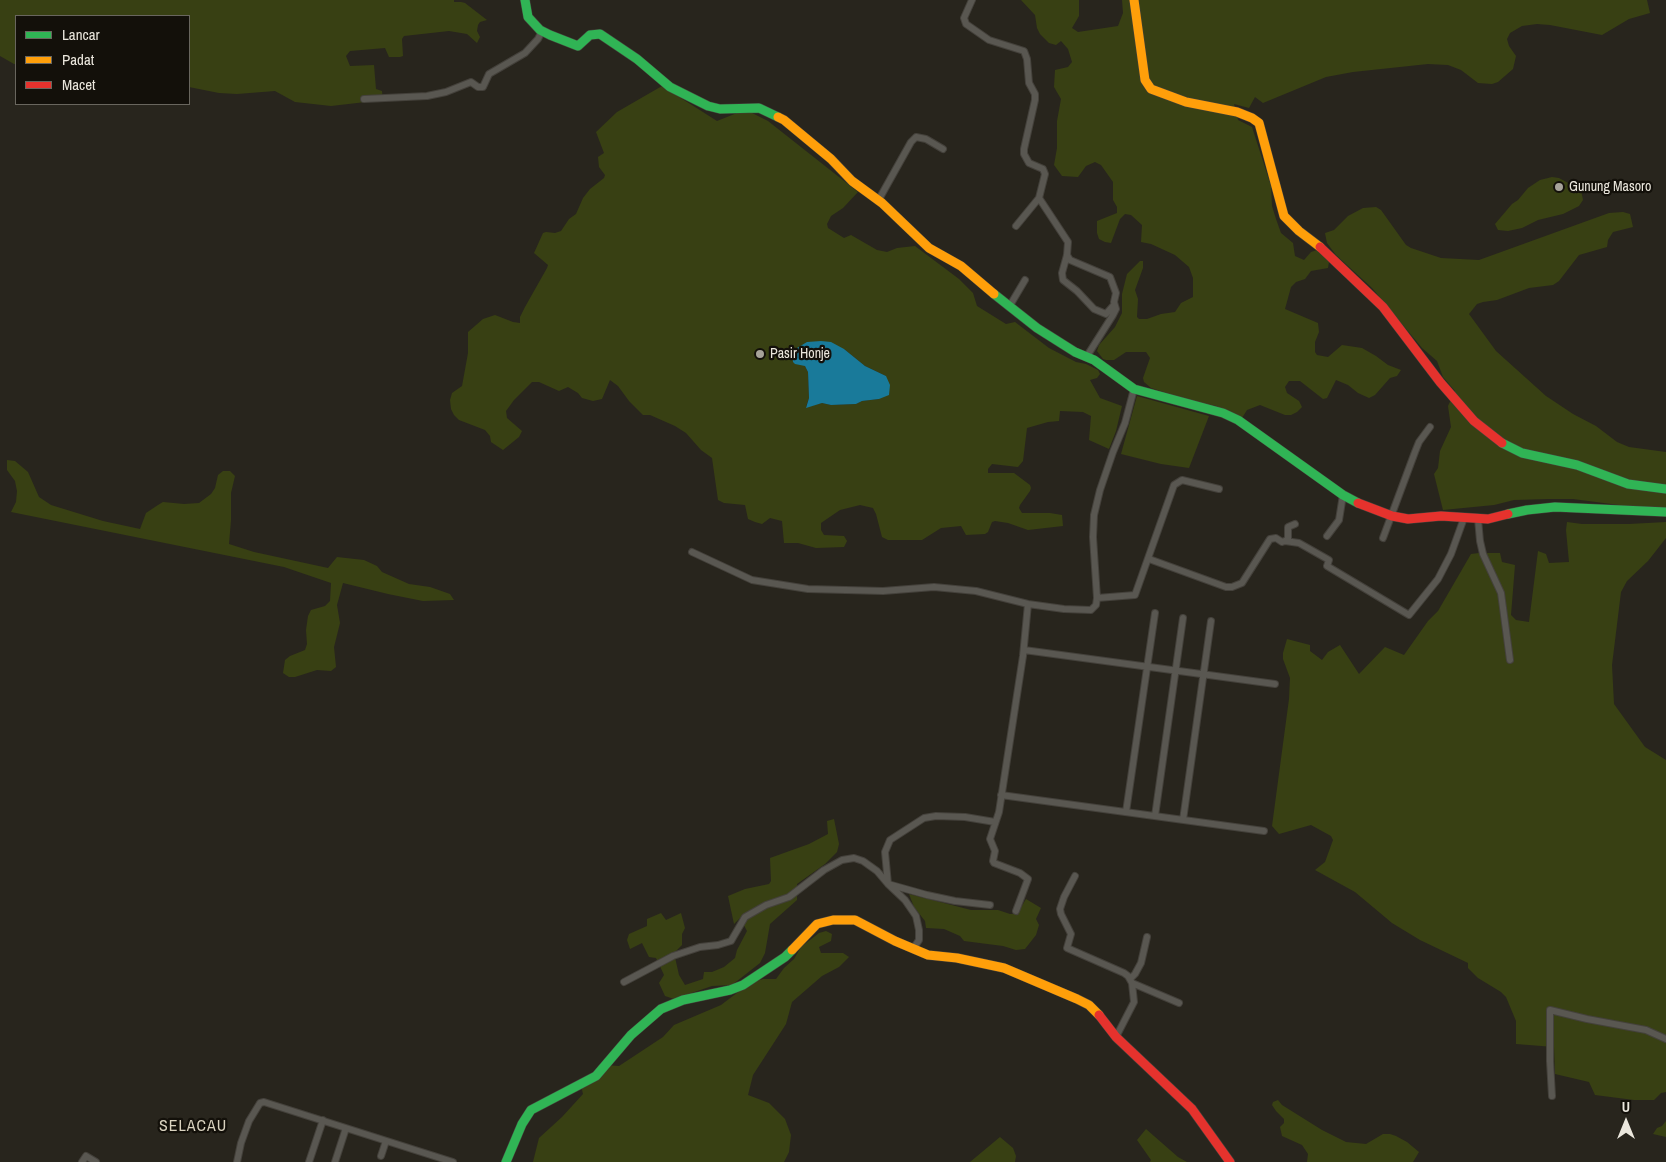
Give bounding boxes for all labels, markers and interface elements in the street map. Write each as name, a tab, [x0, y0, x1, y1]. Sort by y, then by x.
legend	[15, 15, 190, 105]
text: Lancar	[62, 24, 100, 45]
text: Padat	[62, 49, 94, 70]
text: Macet	[62, 74, 96, 95]
place label: Gunung Masoro	[1569, 179, 1651, 195]
marker: Gunung Masoro	[1553, 181, 1565, 193]
place label: Pasir Honje	[770, 346, 830, 362]
marker: Pasir Honje	[754, 348, 766, 360]
north arrow	[1601, 1097, 1651, 1147]
text: U	[1622, 1098, 1630, 1116]
district label: SELACAU	[158, 1117, 228, 1137]

